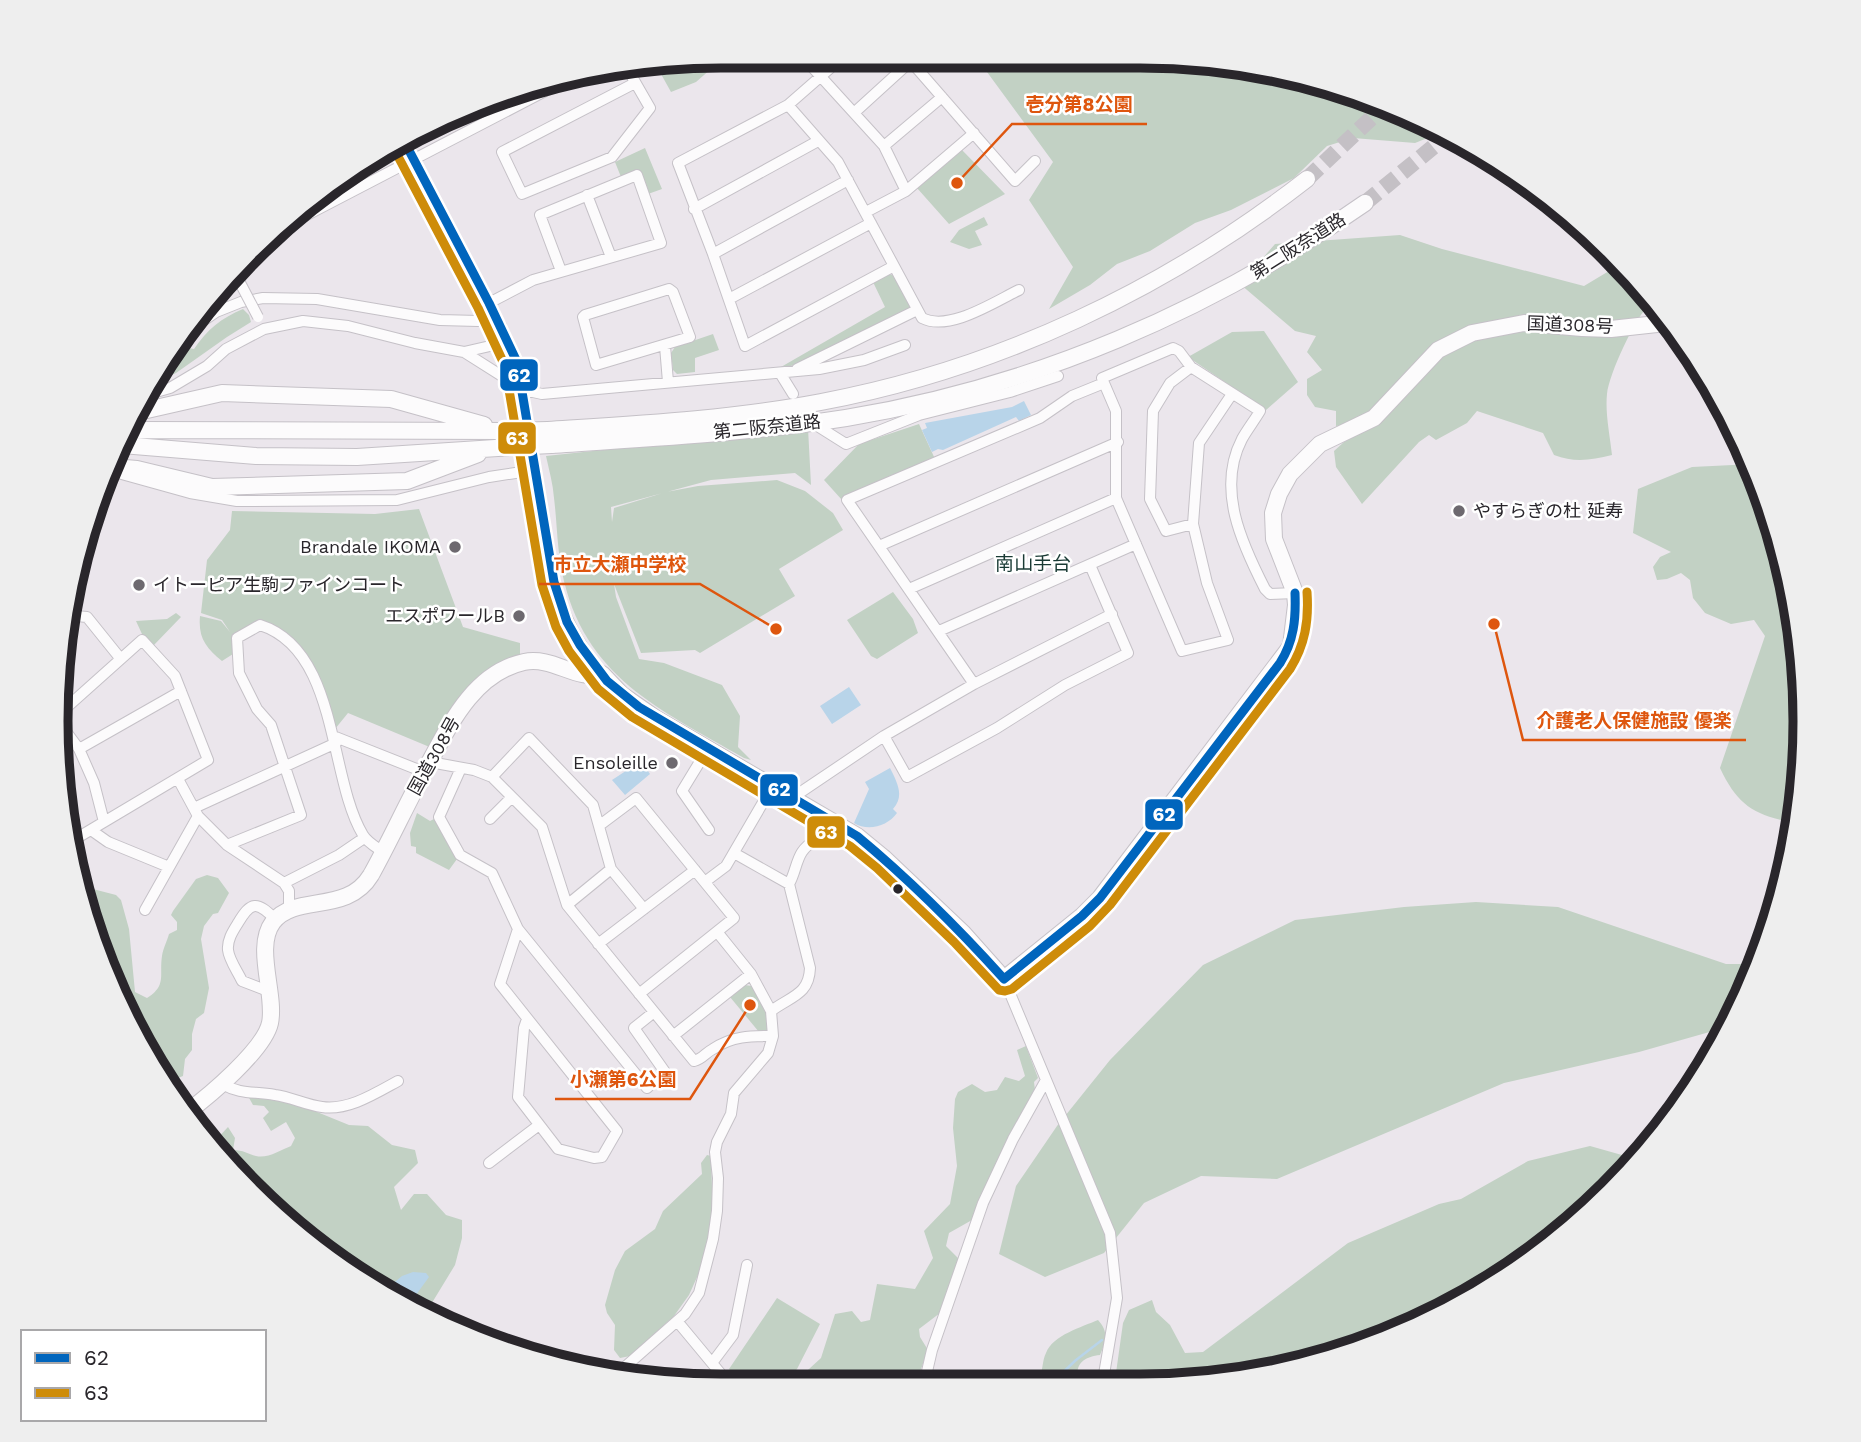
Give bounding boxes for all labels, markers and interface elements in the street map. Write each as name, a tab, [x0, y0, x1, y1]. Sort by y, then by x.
callout: 壱分第8公園	[1012, 84, 1147, 124]
text: 壱分第8公園	[1026, 93, 1132, 116]
street label: 第二阪奈道路	[1246, 208, 1349, 283]
street label: 国道308号	[1526, 312, 1614, 337]
line badge: 62	[499, 358, 539, 392]
text: 62	[507, 364, 531, 387]
street label: 第二阪奈道路	[712, 410, 822, 443]
line badge: 63	[497, 421, 537, 455]
text: 63	[506, 427, 528, 450]
place label: やすらぎの杜 延寿	[1473, 500, 1623, 521]
marker: やすらぎの杜 延寿	[1451, 503, 1467, 519]
place label: Brandale IKOMA	[300, 536, 441, 557]
marker: Brandale IKOMA	[447, 539, 463, 555]
callout: 市立大瀬中学校	[539, 544, 700, 584]
district label: 南山手台	[995, 552, 1071, 575]
text: 市立大瀬中学校	[553, 553, 687, 576]
place label: イトーピア生駒ファインコート	[153, 574, 405, 595]
marker: イトーピア生駒ファインコート	[131, 577, 147, 593]
place label: エスポワールB	[385, 605, 505, 626]
marker: エスポワールB	[511, 608, 527, 624]
callout: 介護老人保健施設 優楽	[1523, 700, 1746, 740]
text: 介護老人保健施設 優楽	[1536, 709, 1732, 732]
street label: 国道308号	[403, 713, 464, 799]
place label: Ensoleille	[573, 752, 658, 773]
marker: Ensoleille	[664, 755, 680, 771]
line badge: 62	[759, 773, 799, 807]
text: 62	[767, 778, 791, 801]
line badge: 62	[1144, 798, 1184, 831]
text: 62	[1152, 803, 1176, 826]
line badge: 63	[806, 815, 846, 849]
text: 63	[815, 821, 837, 844]
unlabelled marker	[891, 882, 905, 896]
callout: 小瀬第6公園	[555, 1059, 690, 1099]
text: 小瀬第6公園	[570, 1068, 676, 1091]
legend	[21, 1330, 266, 1421]
text: 62	[84, 1345, 109, 1370]
text: 63	[84, 1380, 109, 1405]

